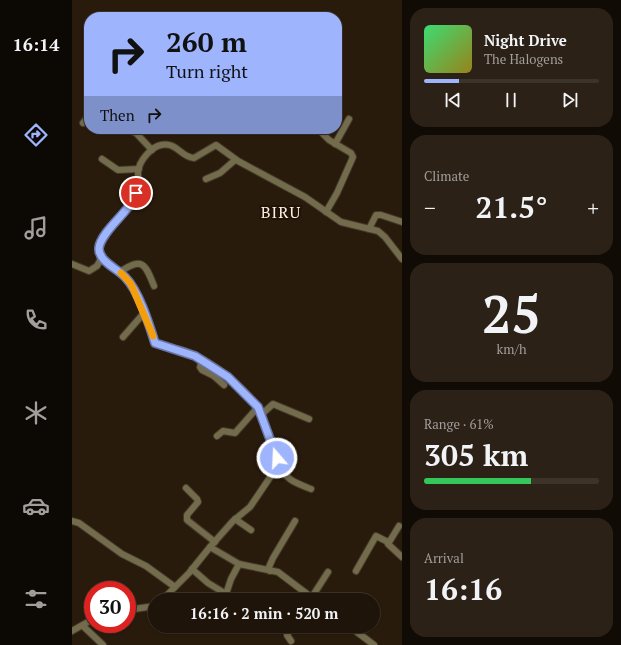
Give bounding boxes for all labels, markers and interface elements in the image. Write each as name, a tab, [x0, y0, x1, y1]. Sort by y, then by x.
text: 260 m	[166, 23, 247, 60]
icon: right	[100, 28, 152, 80]
text: Night Drive	[484, 30, 567, 50]
text: 16:14	[13, 32, 59, 56]
text: The Halogens	[484, 50, 563, 68]
text: Turn right	[166, 59, 248, 83]
icon: previous	[442, 89, 464, 111]
icon: pause	[500, 89, 522, 111]
icon: next	[559, 89, 581, 111]
icon: right	[143, 104, 165, 126]
text: Then	[100, 105, 135, 125]
icon: directions	[22, 121, 50, 149]
text: Climate	[424, 167, 469, 185]
pin	[119, 176, 153, 210]
icon: arrive	[125, 182, 147, 204]
text: 21.5°	[475, 187, 548, 227]
text: −	[424, 193, 436, 222]
text: +	[587, 193, 599, 222]
district label: BIRU	[261, 201, 301, 223]
icon: music	[22, 214, 50, 242]
text: 25	[482, 279, 541, 348]
icon: phone	[22, 306, 50, 334]
text: km/h	[496, 340, 527, 358]
icon: climate	[22, 399, 50, 427]
text: Range · 61%	[424, 415, 494, 433]
text: 305 km	[424, 435, 528, 475]
position arrow	[256, 437, 298, 479]
icon: car	[22, 492, 50, 520]
text: Arrival	[424, 549, 464, 567]
text: 16:16	[424, 569, 502, 609]
speed limit sign: 30	[84, 581, 136, 633]
icon: filters	[22, 585, 50, 613]
text: 16:16 · 2 min · 520 m	[190, 603, 338, 623]

